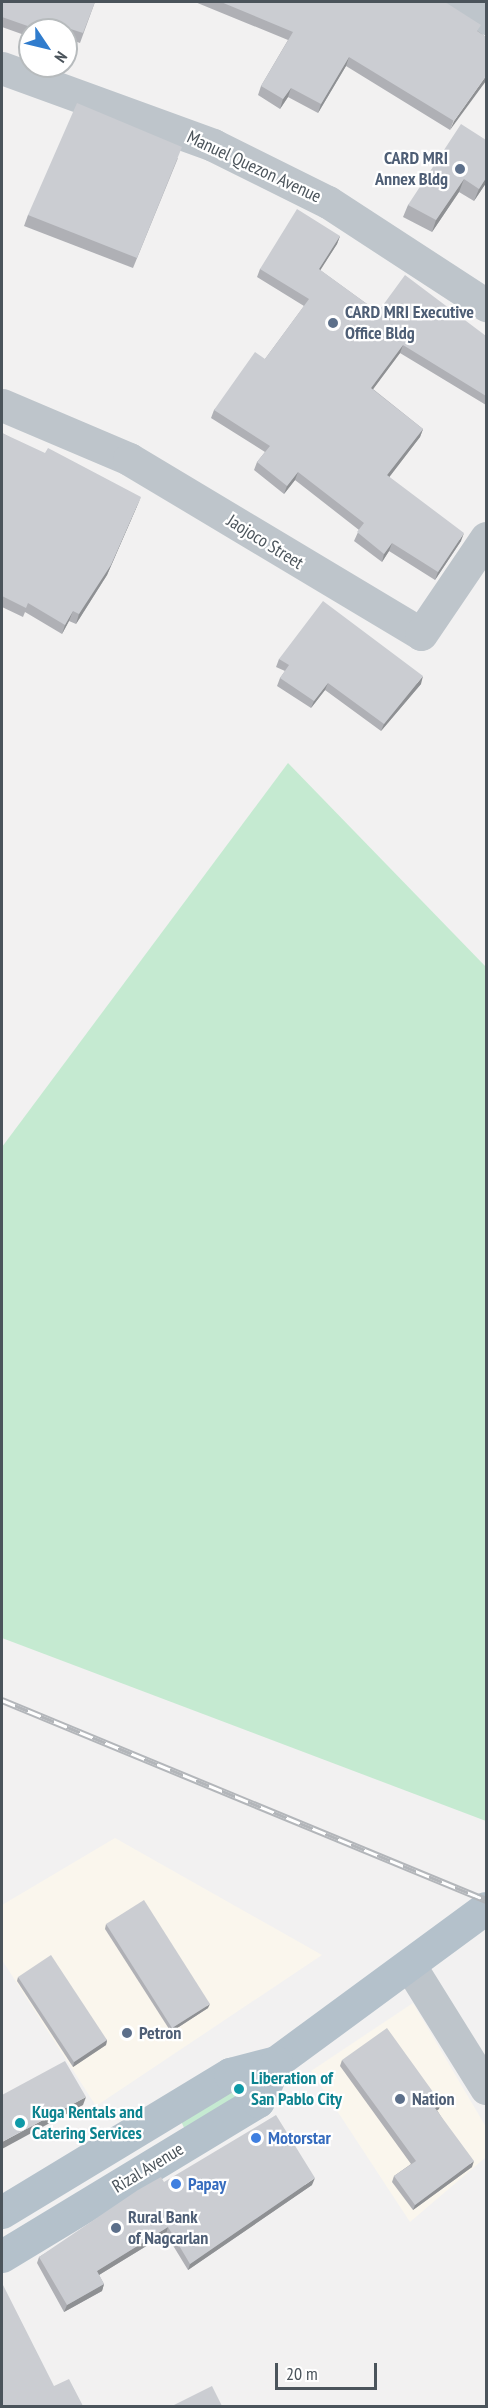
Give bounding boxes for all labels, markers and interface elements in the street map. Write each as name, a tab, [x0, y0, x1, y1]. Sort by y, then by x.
north arrow	[18, 18, 78, 78]
text: N	[50, 48, 72, 66]
street label: Manuel Quezon Avenue	[183, 126, 325, 208]
place label: CARD MRI Annex Bldg	[375, 148, 448, 190]
marker: CARD MRI Annex Bldg	[453, 162, 467, 176]
place label: CARD MRI Executive Office Bldg	[345, 302, 474, 344]
marker: CARD MRI Executive Office Bldg	[326, 316, 340, 330]
street label: Jaojoco Street	[223, 510, 307, 574]
place label: Petron	[139, 2022, 181, 2044]
marker: Petron	[120, 2026, 134, 2040]
place label: Liberation of San Pablo City	[251, 2068, 342, 2110]
marker: Liberation of San Pablo City	[232, 2082, 246, 2096]
place label: Nation	[412, 2088, 455, 2110]
marker: Nation	[393, 2092, 407, 2106]
place label: Kuga Rentals and Catering Services	[32, 2102, 143, 2144]
marker: Kuga Rentals and Catering Services	[13, 2116, 27, 2130]
place label: Motorstar	[268, 2127, 331, 2149]
marker: Motorstar	[249, 2131, 263, 2145]
street label: Rizal Avenue	[108, 2138, 188, 2198]
place label: Papay	[188, 2173, 226, 2195]
marker: Papay	[169, 2177, 183, 2191]
place label: Rural Bank of Nagcarlan	[128, 2207, 208, 2250]
marker: Rural Bank of Nagcarlan	[109, 2221, 123, 2235]
scale bar	[278, 2351, 380, 2389]
text: 20 m	[286, 2362, 318, 2385]

